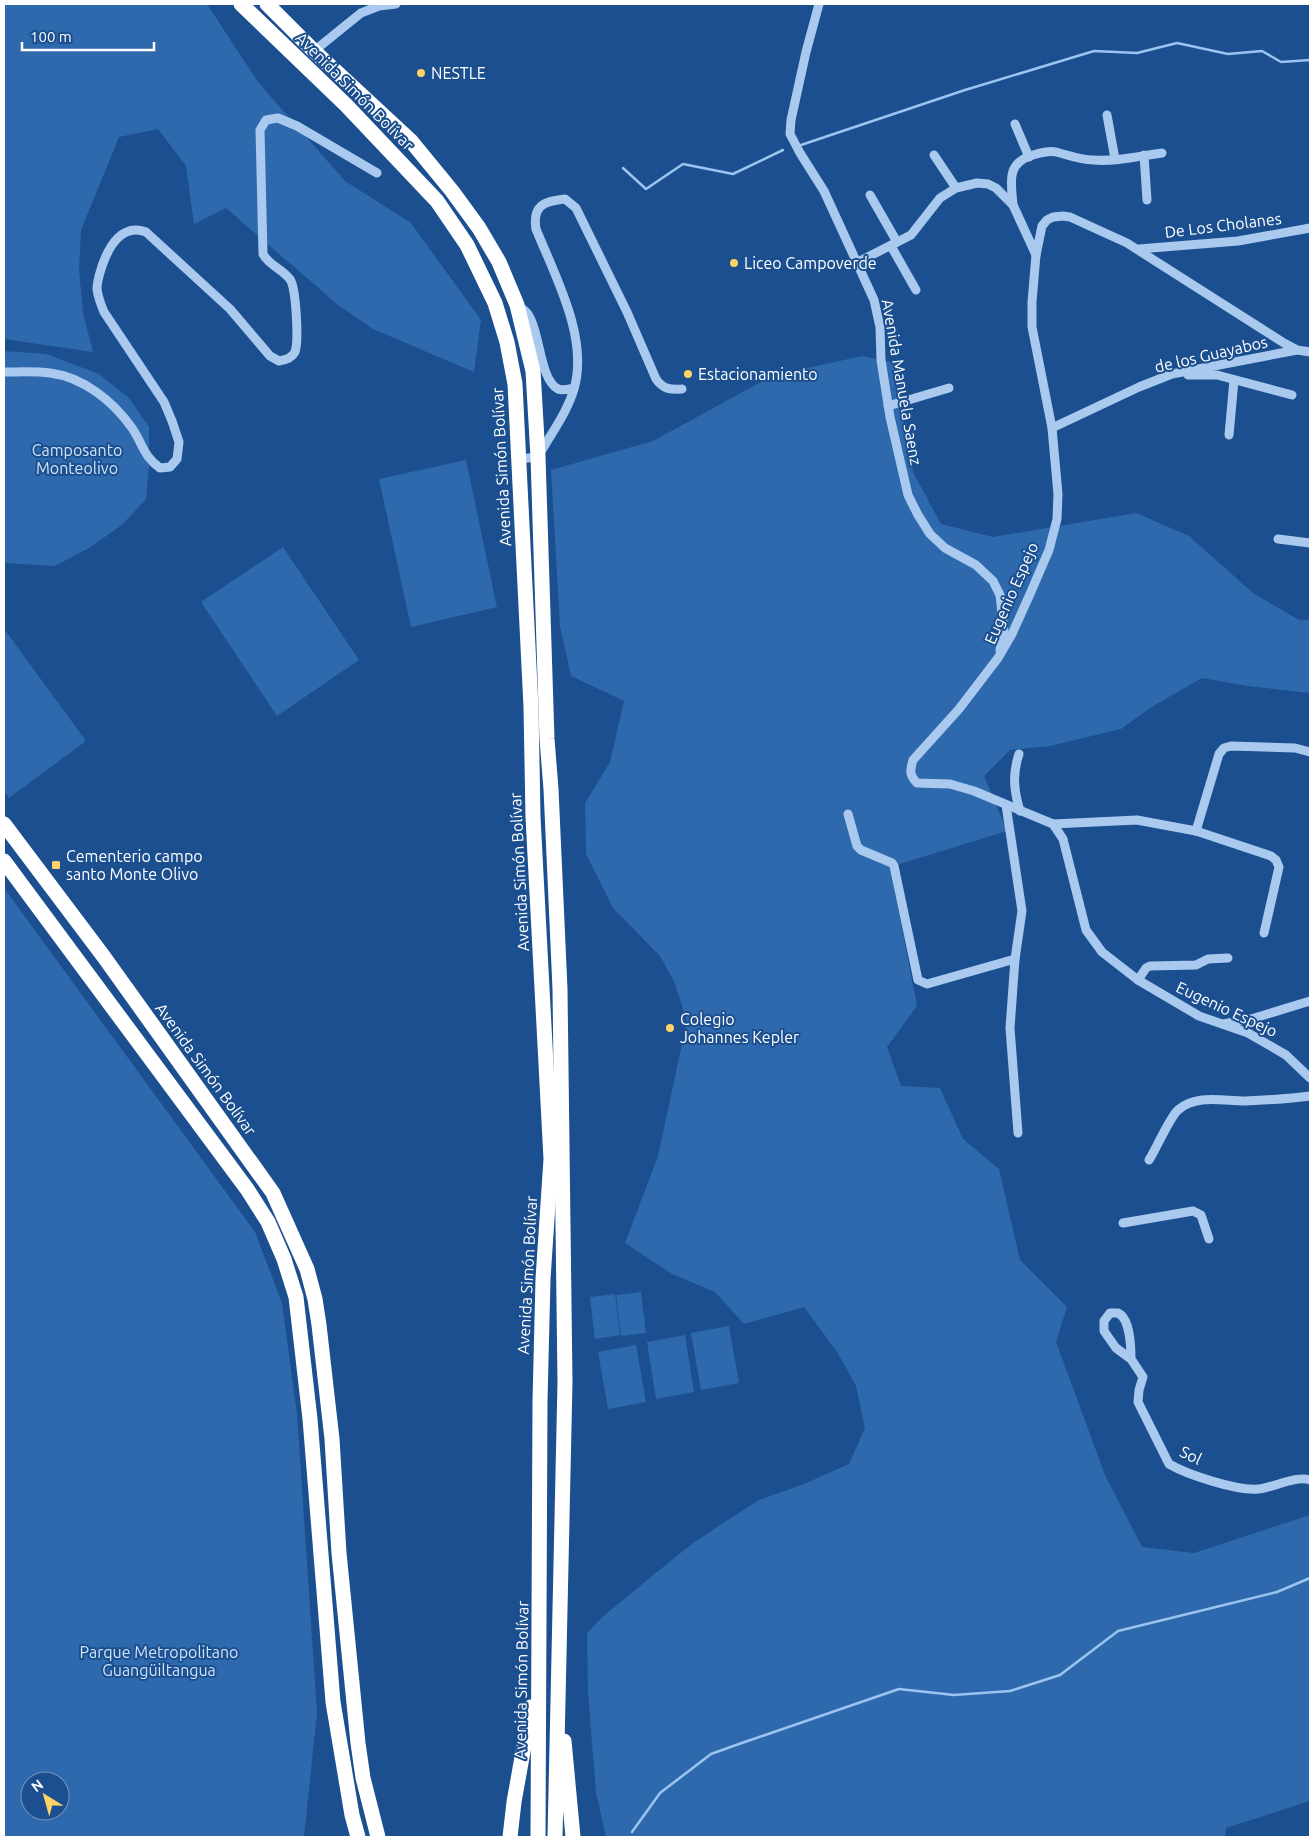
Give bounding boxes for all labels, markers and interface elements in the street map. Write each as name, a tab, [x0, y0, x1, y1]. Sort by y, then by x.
scale bar	[22, 20, 155, 52]
text: 100 m	[30, 28, 72, 45]
street label: Avenida Simón Bolívar	[292, 28, 418, 154]
place label: NESTLE	[431, 64, 486, 82]
marker: NESTLE	[415, 67, 427, 79]
street label: De Los Cholanes	[1164, 209, 1282, 241]
place label: Liceo Campoverde	[744, 254, 877, 272]
marker: Liceo Campoverde	[728, 257, 740, 269]
street label: Avenida Manuela Saenz	[879, 298, 925, 466]
street label: de los Guayabos	[1153, 332, 1269, 376]
place label: Estacionamiento	[698, 365, 818, 383]
marker: Estacionamiento	[682, 368, 694, 380]
street label: Avenida Simón Bolívar	[488, 387, 514, 547]
park label: Camposanto Monteolivo	[32, 441, 122, 477]
street label: Eugenio Espejo	[981, 539, 1041, 647]
street label: Avenida Simón Bolívar	[506, 792, 532, 952]
place label: Cementerio campo santo Monte Olivo	[66, 847, 203, 883]
marker: Cementerio campo santo Monte Olivo	[50, 859, 62, 871]
street label: Eugenio Espejo	[1174, 978, 1280, 1040]
street label: Avenida Simón Bolívar	[152, 999, 260, 1139]
place label: Colegio Johannes Kepler	[680, 1010, 799, 1046]
marker: Colegio Johannes Kepler	[664, 1022, 676, 1034]
street label: Avenida Simón Bolívar	[514, 1195, 540, 1355]
street label: Sol	[1177, 1442, 1205, 1468]
street label: Avenida Simón Bolívar	[511, 1600, 531, 1760]
park label: Parque Metropolitano Guangüiltangua	[80, 1643, 238, 1679]
north arrow	[20, 1771, 70, 1821]
text: N	[28, 1776, 46, 1795]

